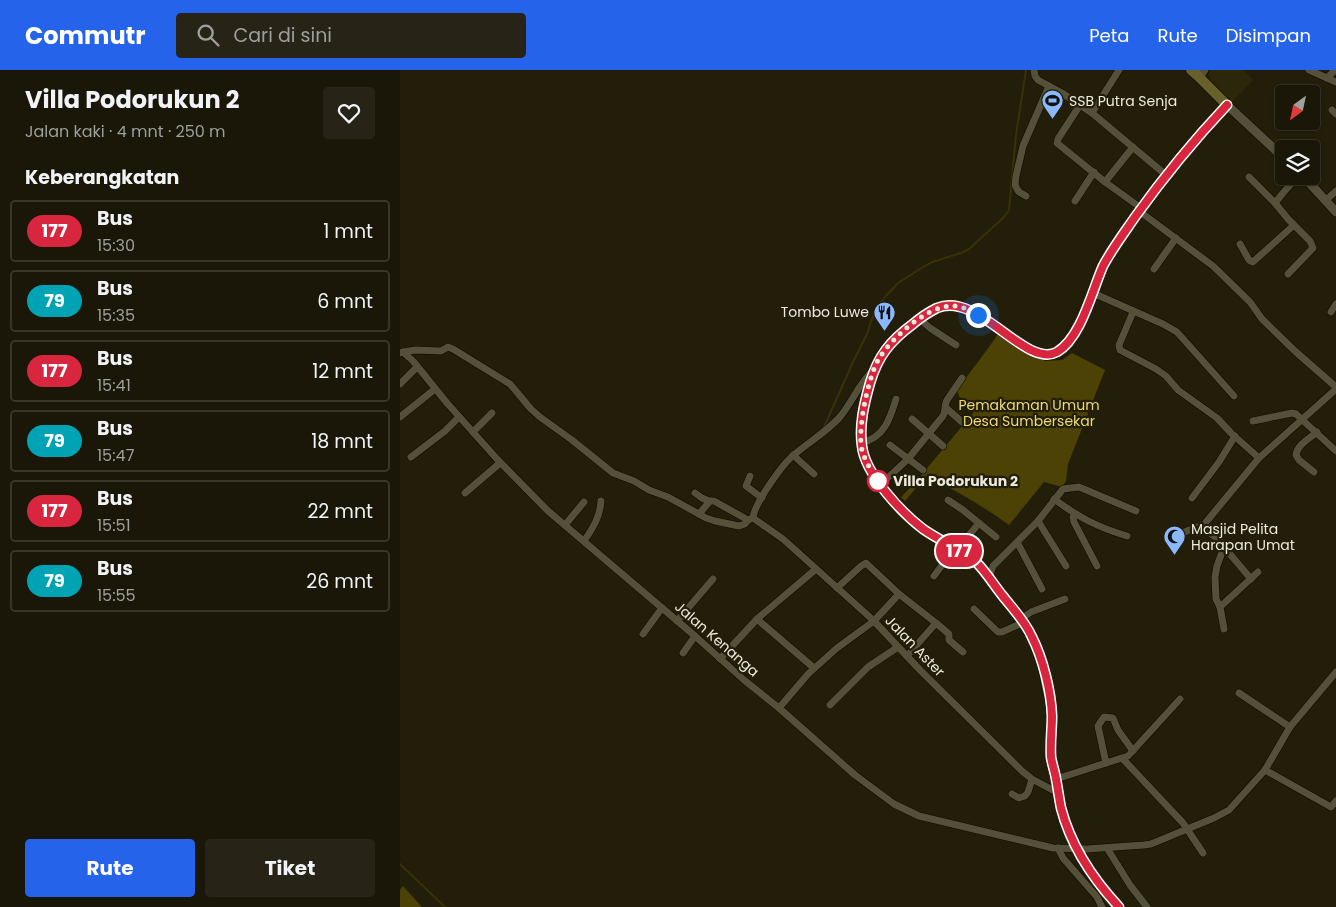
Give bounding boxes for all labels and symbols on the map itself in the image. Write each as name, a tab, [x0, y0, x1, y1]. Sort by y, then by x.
north arrow	[1275, 85, 1320, 130]
sports icon: SSB Putra Senja	[1041, 89, 1065, 120]
place label: SSB Putra Senja	[1069, 91, 1177, 111]
restaurant icon: Tombo Luwe	[873, 300, 897, 331]
place label: Tombo Luwe	[781, 302, 869, 322]
your location	[966, 303, 991, 328]
park label: Pemakaman Umum Desa Sumbersekar	[958, 395, 1100, 431]
marker: Villa Podorukun 2	[867, 470, 889, 492]
place label: Villa Podorukun 2	[893, 471, 1018, 491]
place label: Masjid Pelita Harapan Umat	[1191, 519, 1295, 555]
mosque icon: Masjid Pelita Harapan Umat	[1163, 525, 1187, 556]
line badge: 177	[930, 535, 988, 567]
street label: Jalan Kenanga	[670, 597, 764, 681]
street label: Jalan Aster	[881, 611, 949, 681]

